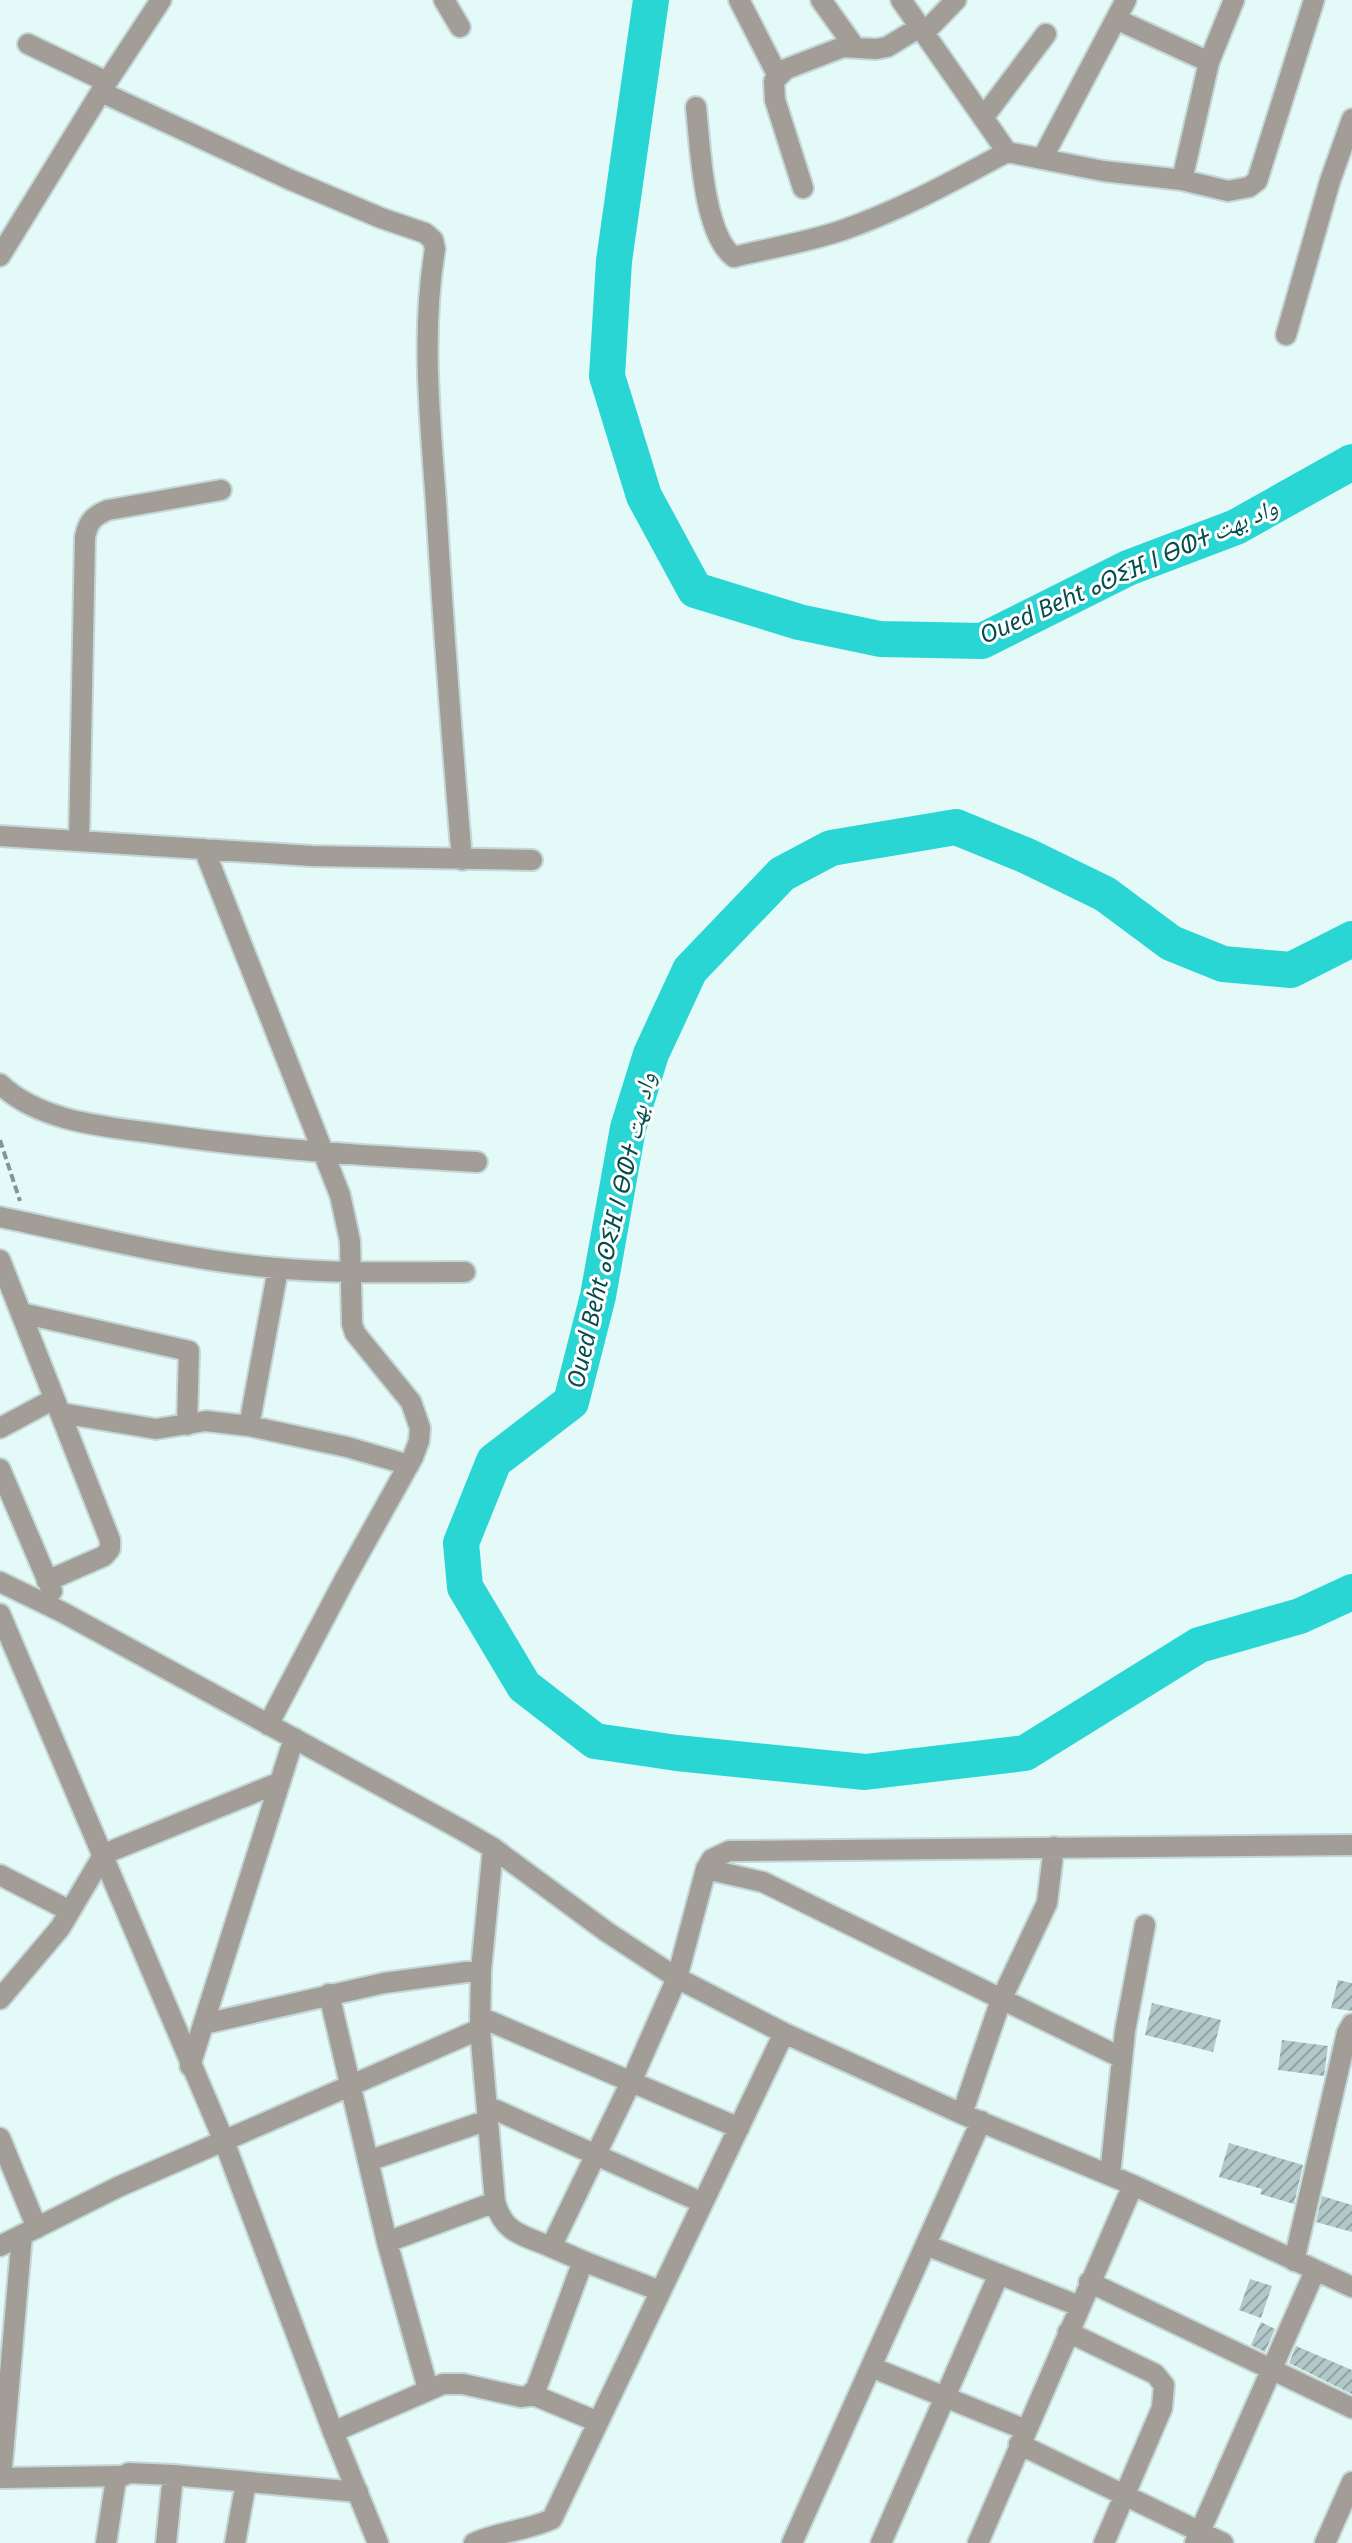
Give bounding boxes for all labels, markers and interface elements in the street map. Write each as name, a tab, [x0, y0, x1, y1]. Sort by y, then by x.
water label: Oued Beht ⴰⵙⵉⴼ ⵏ ⴱⵀⵜ واد بهت	[974, 489, 1282, 651]
water label: Oued Beht ⴰⵙⵉⴼ ⵏ ⴱⵀⵜ واد بهت	[558, 1069, 662, 1391]

